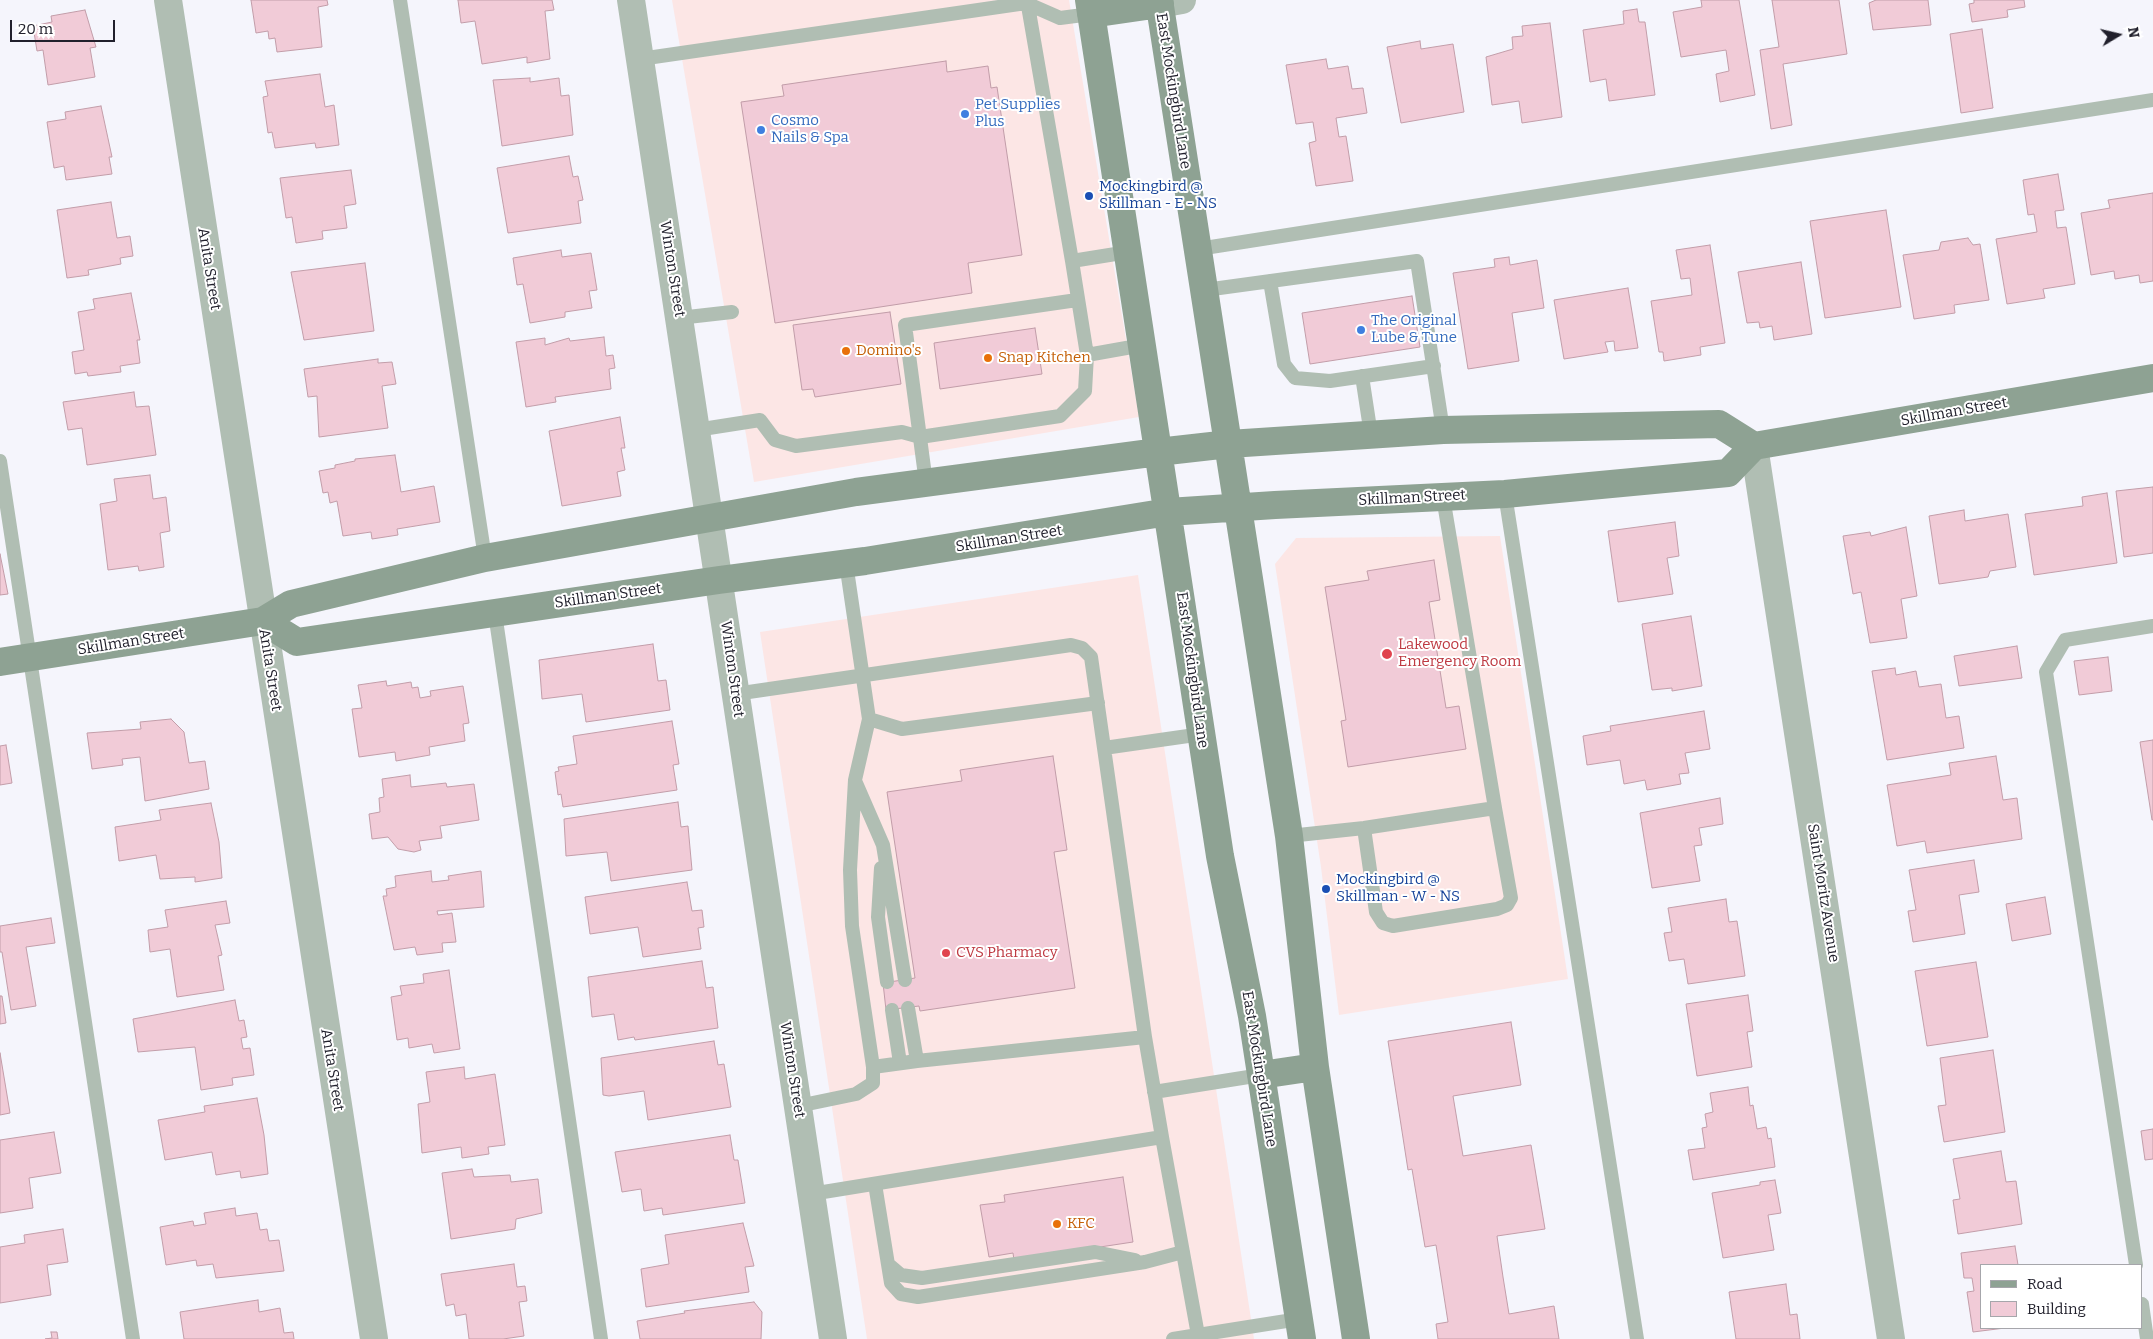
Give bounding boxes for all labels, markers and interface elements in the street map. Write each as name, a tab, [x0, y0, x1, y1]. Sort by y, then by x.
scale bar	[12, 10, 118, 42]
north arrow	[2093, 10, 2143, 60]
street label: East Mockingbird Lane	[1152, 12, 1194, 170]
text: 20 m	[18, 20, 53, 38]
text: N	[2124, 26, 2143, 39]
place label: Pet Supplies Plus	[975, 96, 1060, 131]
marker: Pet Supplies Plus	[959, 108, 971, 120]
place label: Cosmo Nails & Spa	[771, 112, 849, 147]
marker: Cosmo Nails & Spa	[755, 124, 767, 136]
place label: Mockingbird @ Skillman - E - NS	[1099, 178, 1217, 213]
marker: Mockingbird @ Skillman - E - NS	[1083, 190, 1095, 202]
street label: Winton Street	[655, 220, 689, 318]
street label: Anita Street	[194, 227, 224, 311]
place label: The Original Lube & Tune	[1371, 312, 1457, 347]
marker: The Original Lube & Tune	[1355, 324, 1367, 336]
place label: Domino's	[856, 342, 922, 360]
marker: Domino's	[840, 345, 852, 357]
place label: Snap Kitchen	[998, 349, 1091, 367]
marker: Snap Kitchen	[982, 352, 994, 364]
street label: Skillman Street	[1899, 394, 2009, 430]
street label: Skillman Street	[1358, 486, 1466, 510]
street label: Skillman Street	[954, 522, 1064, 556]
street label: Skillman Street	[553, 580, 663, 612]
street label: East Mockingbird Lane	[1172, 591, 1212, 749]
street label: Winton Street	[716, 620, 748, 718]
street label: Skillman Street	[76, 625, 186, 659]
street label: Anita Street	[255, 628, 285, 712]
place label: Lakewood Emergency Room	[1398, 636, 1521, 671]
marker: Lakewood Emergency Room	[1380, 647, 1394, 661]
street label: Saint Moritz Avenue	[1803, 822, 1843, 964]
place label: Mockingbird @ Skillman - W - NS	[1336, 871, 1460, 906]
marker: Mockingbird @ Skillman - W - NS	[1320, 883, 1332, 895]
place label: CVS Pharmacy	[956, 944, 1058, 962]
marker: CVS Pharmacy	[940, 947, 952, 959]
street label: East Mockingbird Lane	[1238, 990, 1280, 1148]
street label: Winton Street	[775, 1021, 809, 1119]
street label: Anita Street	[317, 1028, 347, 1112]
place label: KFC	[1067, 1215, 1095, 1233]
marker: KFC	[1051, 1218, 1063, 1230]
legend	[1980, 1264, 2143, 1329]
text: Road	[2027, 1275, 2062, 1293]
text: Building	[2027, 1300, 2086, 1318]

